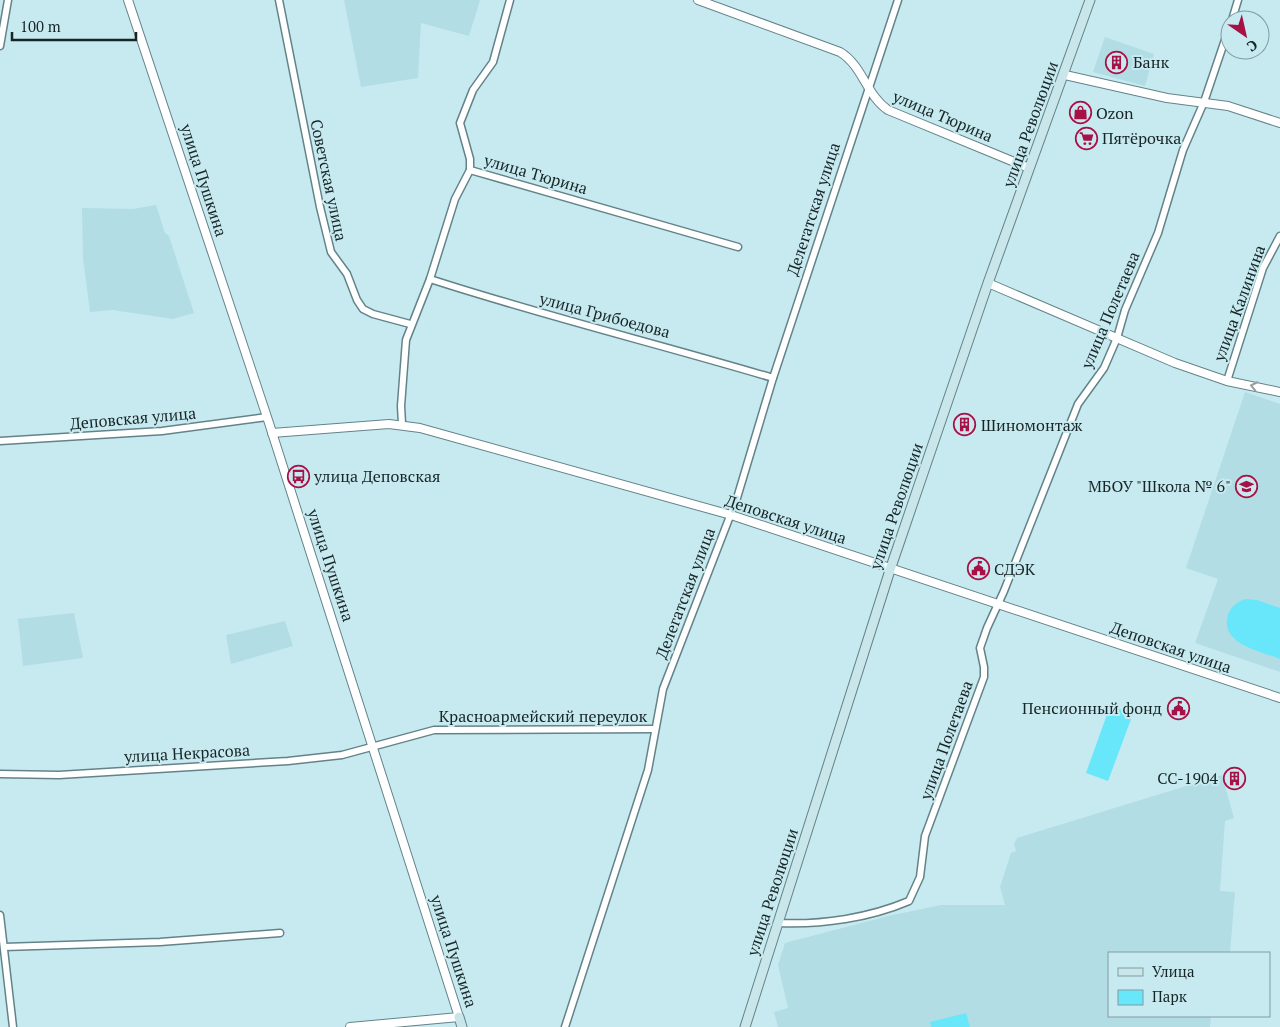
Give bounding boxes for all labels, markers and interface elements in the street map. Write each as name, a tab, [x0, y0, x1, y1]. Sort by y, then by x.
scale bar	[12, 10, 136, 42]
north arrow	[1220, 10, 1270, 60]
text: 100 m	[20, 16, 61, 36]
text: С	[1243, 36, 1262, 57]
building icon: Банк	[1105, 50, 1129, 74]
place label: Банк	[1133, 51, 1169, 73]
street label: улица Революции	[997, 58, 1063, 191]
street label: улица Тюрина	[889, 85, 996, 147]
shop icon: Ozon	[1068, 101, 1092, 125]
place label: Ozon	[1096, 102, 1134, 124]
street label: Советская улица	[305, 117, 353, 243]
street label: улица Пушкина	[175, 120, 233, 239]
supermarket icon: Пятёрочка	[1074, 126, 1098, 150]
place label: Пятёрочка	[1102, 127, 1181, 149]
street label: Делегатская улица	[781, 140, 845, 278]
street label: улица Тюрина	[481, 148, 590, 199]
street label: улица Калинина	[1207, 242, 1270, 365]
street label: улица Полетаева	[1075, 248, 1145, 373]
street label: улица Грибоедова	[536, 287, 673, 343]
one-way arrow	[1249, 381, 1258, 392]
street label: Деповская улица	[69, 402, 197, 434]
building icon: Шиномонтаж	[953, 413, 977, 437]
place label: Шиномонтаж	[981, 414, 1083, 436]
street label: улица Революции	[864, 440, 928, 573]
bus stop icon: улица Деповская	[286, 464, 310, 488]
place label: улица Деповская	[313, 465, 440, 487]
school or university icon: МБОУ "Школа № 6"	[1235, 474, 1259, 498]
place label: МБОУ "Школа № 6"	[1088, 475, 1231, 497]
street label: Деповская улица	[722, 489, 850, 549]
street label: улица Пушкина	[302, 505, 360, 624]
street label: Делегатская улица	[650, 524, 720, 662]
public building icon: СДЭК	[966, 557, 990, 581]
place label: СДЭК	[994, 558, 1036, 580]
street label: Деповская улица	[1108, 616, 1234, 678]
street label: улица Полетаева	[914, 677, 978, 804]
public building icon: Пенсионный фонд	[1166, 696, 1190, 720]
place label: Пенсионный фонд	[1022, 697, 1162, 719]
street label: Красноармейский переулок	[439, 705, 648, 727]
street label: улица Некрасова	[122, 739, 251, 767]
building icon: СС-1904	[1222, 766, 1246, 790]
place label: СС-1904	[1157, 767, 1218, 789]
street label: улица Революции	[741, 825, 803, 959]
street label: улица Пушкина	[425, 891, 483, 1010]
legend	[1108, 952, 1270, 1017]
text: Улица	[1152, 961, 1195, 981]
text: Парк	[1152, 986, 1188, 1006]

